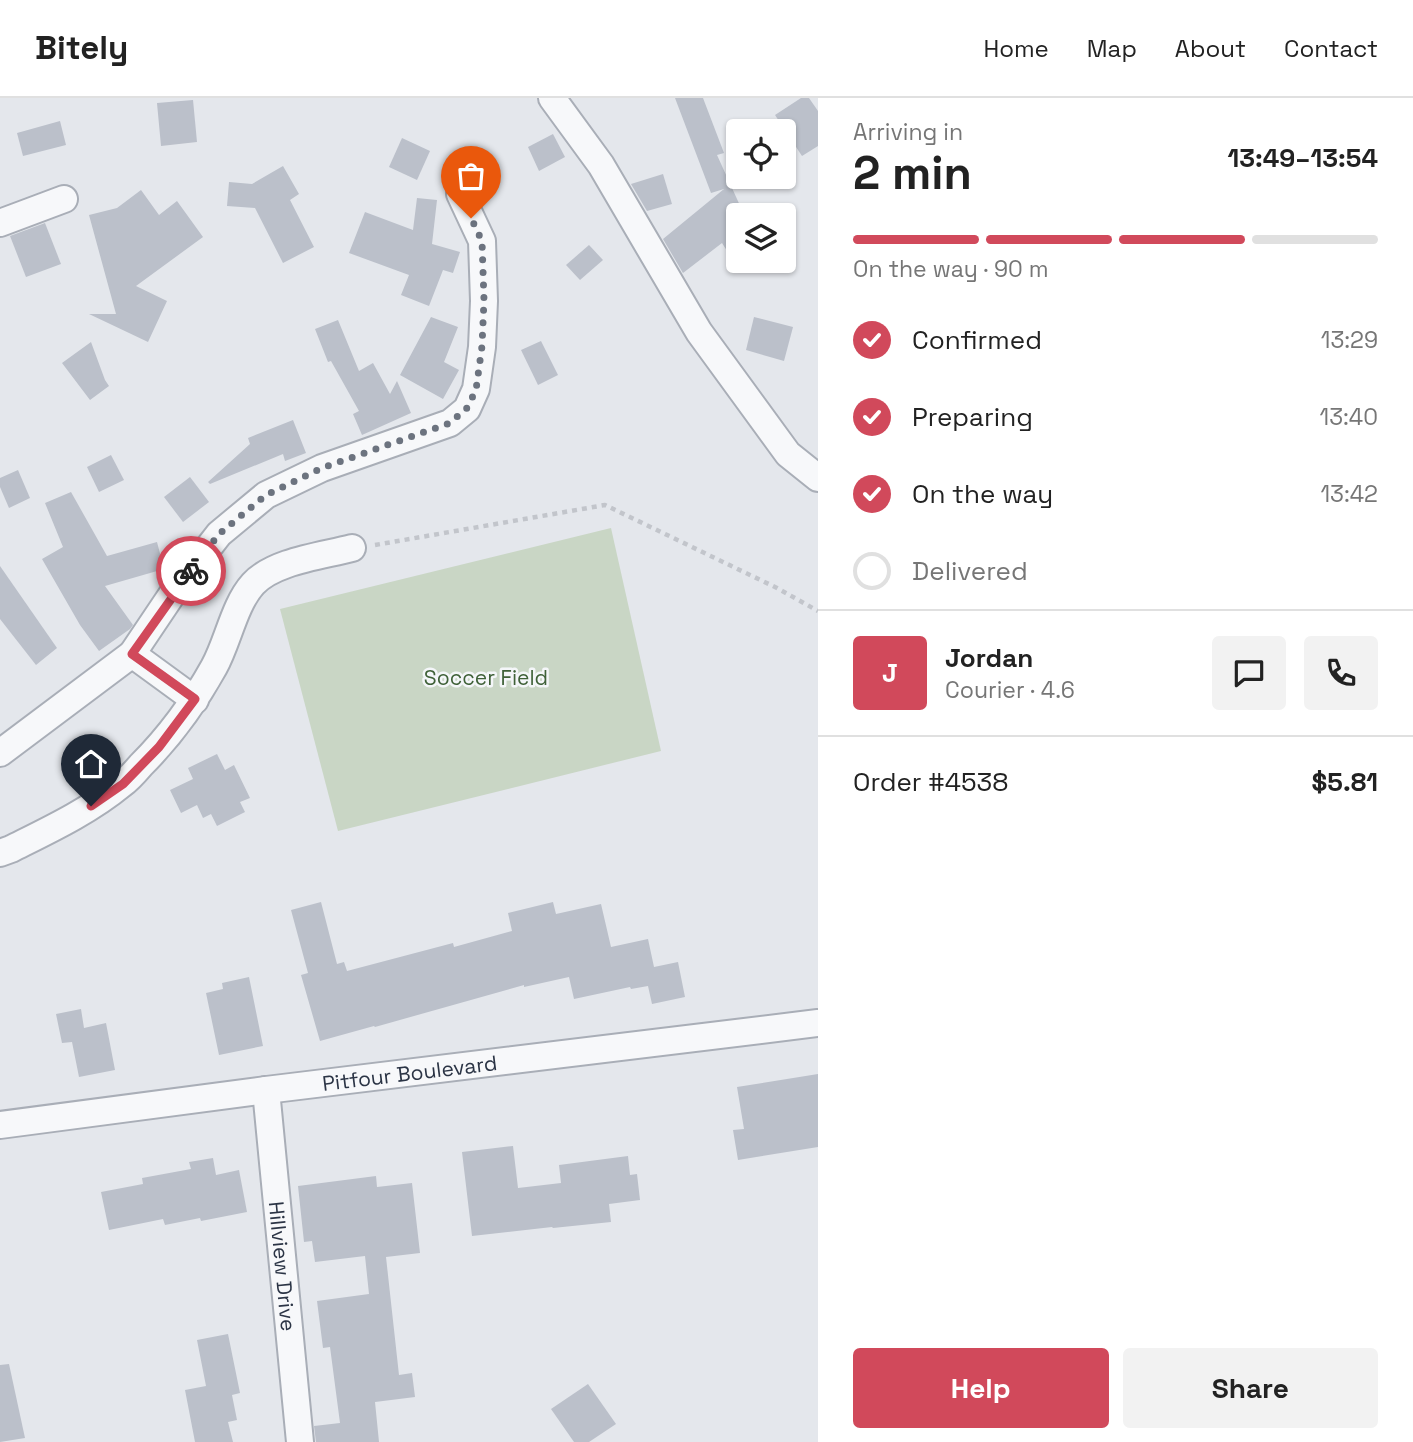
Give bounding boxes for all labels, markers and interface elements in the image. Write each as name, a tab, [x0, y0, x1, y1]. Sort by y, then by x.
text: Bitely	[35, 27, 128, 69]
text: Home	[983, 33, 1049, 64]
text: Map	[1087, 33, 1137, 64]
text: About	[1175, 33, 1246, 64]
text: Contact	[1284, 33, 1378, 64]
text: Arriving in	[853, 117, 963, 147]
map controls	[726, 119, 796, 273]
button: locate	[726, 119, 796, 189]
text: 13:49–13:54	[1227, 141, 1378, 175]
text: 2 min	[853, 144, 972, 202]
pin	[441, 146, 501, 218]
icon: bag	[452, 157, 490, 195]
button: layers	[726, 203, 796, 273]
text: On the way · 90 m	[853, 254, 1048, 284]
icon: check	[853, 321, 891, 359]
text: Confirmed	[912, 323, 1042, 357]
text: 13:29	[1321, 325, 1378, 355]
icon: check	[853, 398, 891, 436]
text: Preparing	[912, 400, 1033, 434]
text: 13:40	[1320, 402, 1378, 432]
icon: check	[853, 475, 891, 513]
text: On the way	[912, 477, 1053, 511]
text: 13:42	[1320, 479, 1378, 509]
courier	[156, 536, 226, 606]
icon: bike	[172, 552, 210, 590]
text: Delivered	[912, 554, 1028, 588]
button: chat	[1212, 636, 1286, 710]
button: phone	[1304, 636, 1378, 710]
text: Jordan	[945, 641, 1033, 675]
text: J	[882, 656, 898, 690]
park label: Soccer Field	[424, 664, 548, 691]
text: Courier · 4.6	[945, 675, 1075, 705]
pin	[61, 734, 121, 806]
icon: home	[72, 745, 110, 783]
text: Order #4538	[853, 765, 1008, 799]
text: $5.81	[1312, 765, 1378, 799]
street label: Pitfour Boulevard	[321, 1049, 499, 1097]
street label: Hillview Drive	[263, 1200, 303, 1332]
button: Help	[853, 1348, 1109, 1428]
button: Share	[1123, 1348, 1378, 1428]

